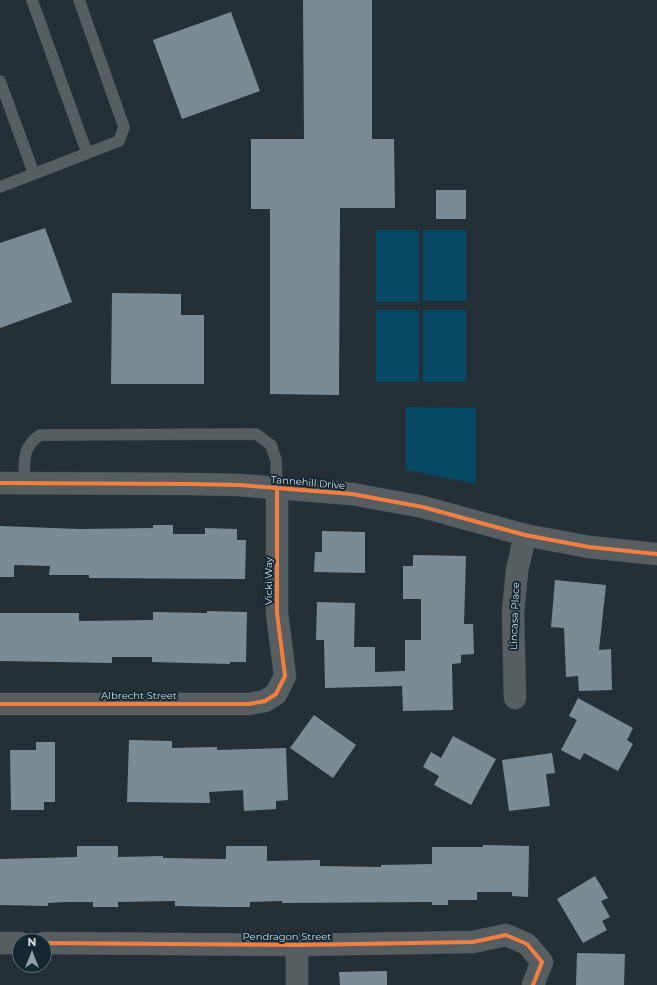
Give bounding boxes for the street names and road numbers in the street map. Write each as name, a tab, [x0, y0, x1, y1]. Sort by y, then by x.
street label: Tannehill Drive	[270, 474, 346, 492]
street label: Vicki Way	[263, 557, 275, 605]
street label: Lincasa Place	[508, 582, 522, 650]
street label: Albrecht Street	[101, 690, 177, 702]
street label: Pendragon Street	[243, 931, 331, 943]

